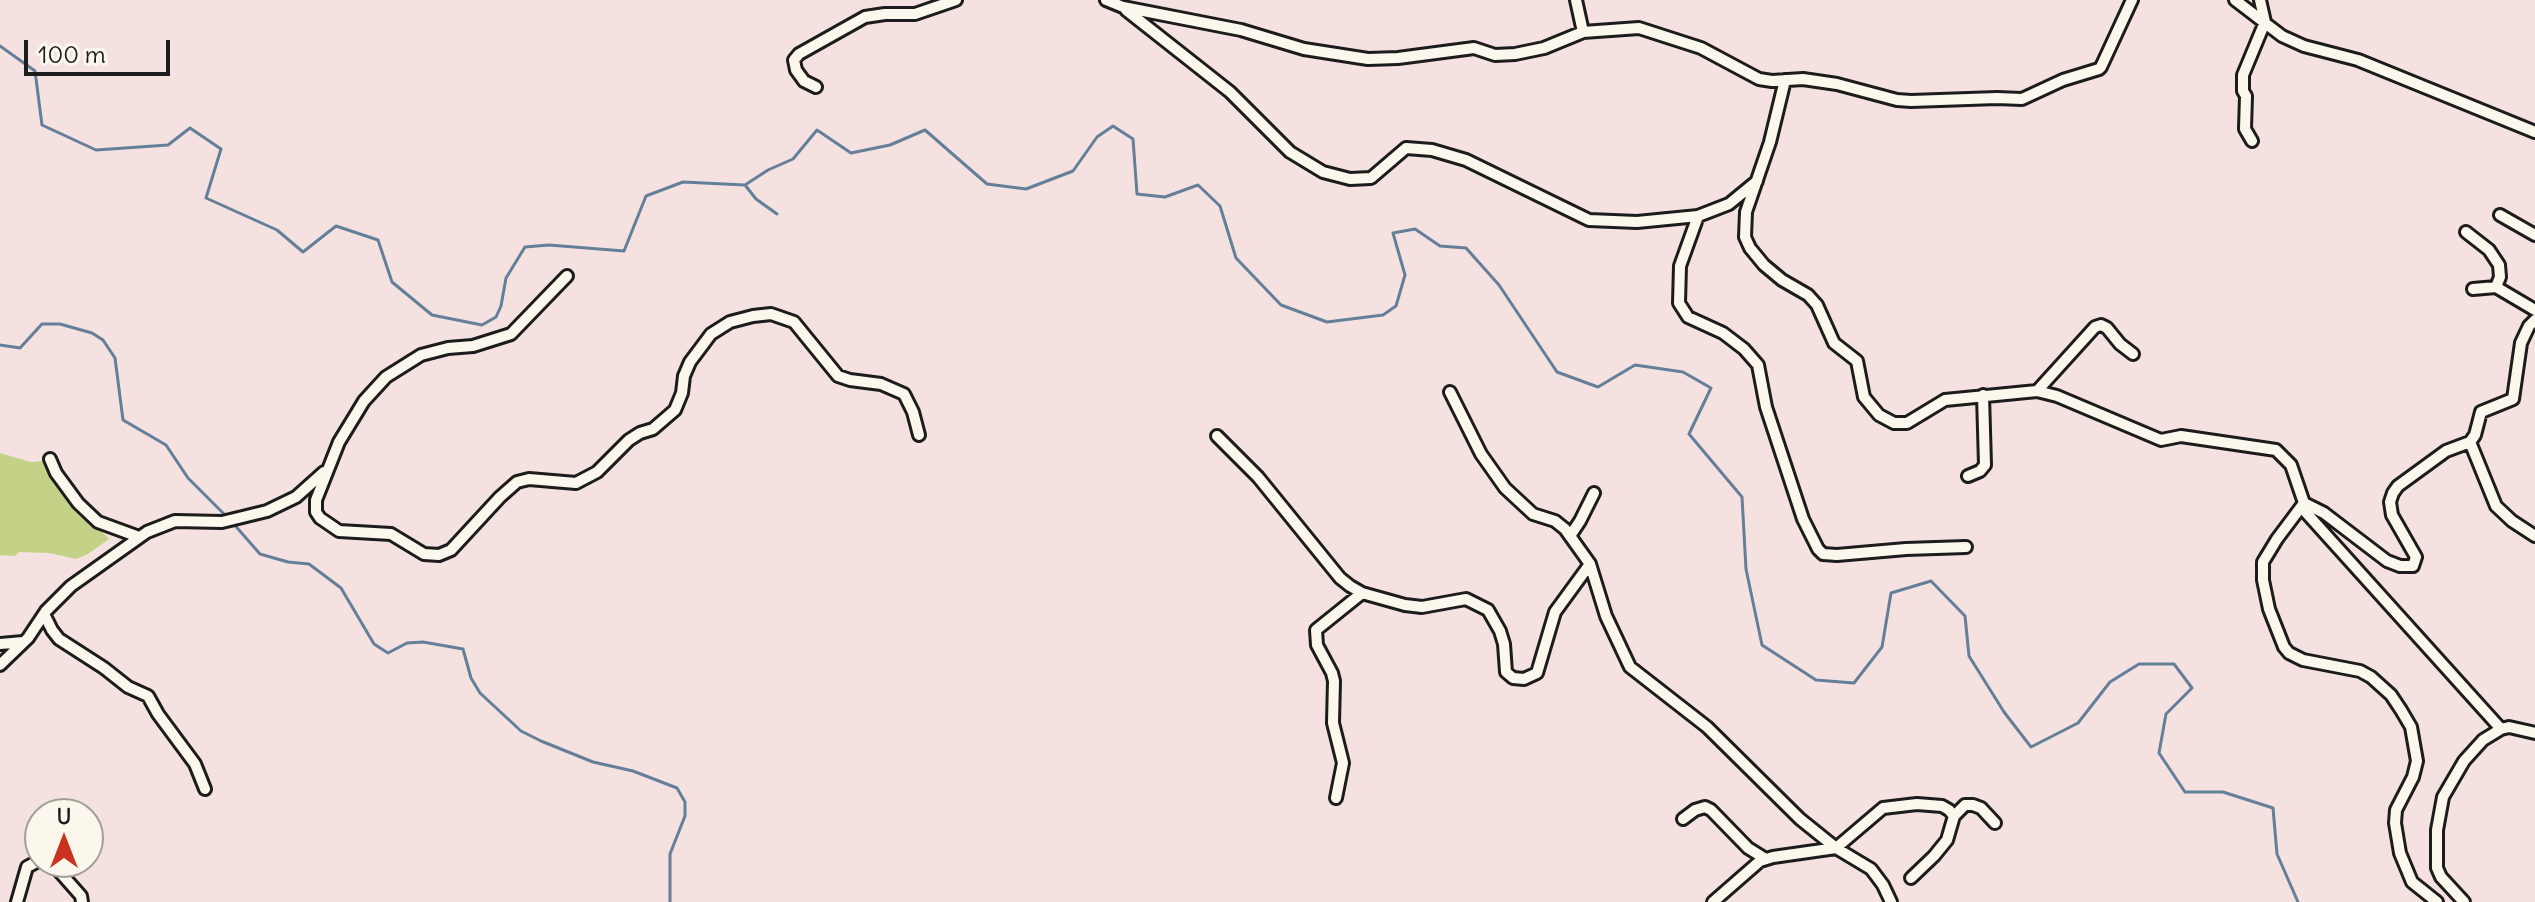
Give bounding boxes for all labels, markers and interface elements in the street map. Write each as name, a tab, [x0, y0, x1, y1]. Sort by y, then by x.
scale bar	[28, 24, 174, 74]
text: 100 m	[38, 39, 106, 69]
north arrow	[24, 798, 104, 878]
text: U	[56, 802, 72, 830]

